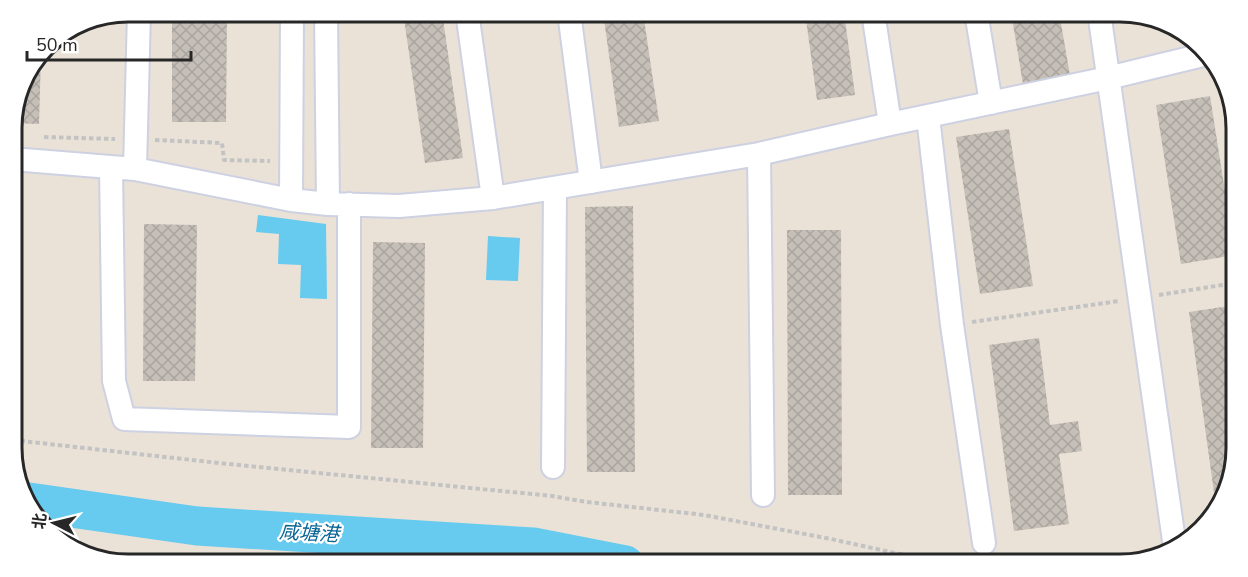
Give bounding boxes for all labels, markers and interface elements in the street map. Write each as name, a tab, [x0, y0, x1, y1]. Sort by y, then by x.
scale bar	[27, 24, 190, 62]
text: 50 m	[36, 33, 78, 57]
north arrow	[24, 493, 84, 553]
text: 北	[28, 512, 52, 531]
water label: 咸塘港	[278, 518, 343, 548]

